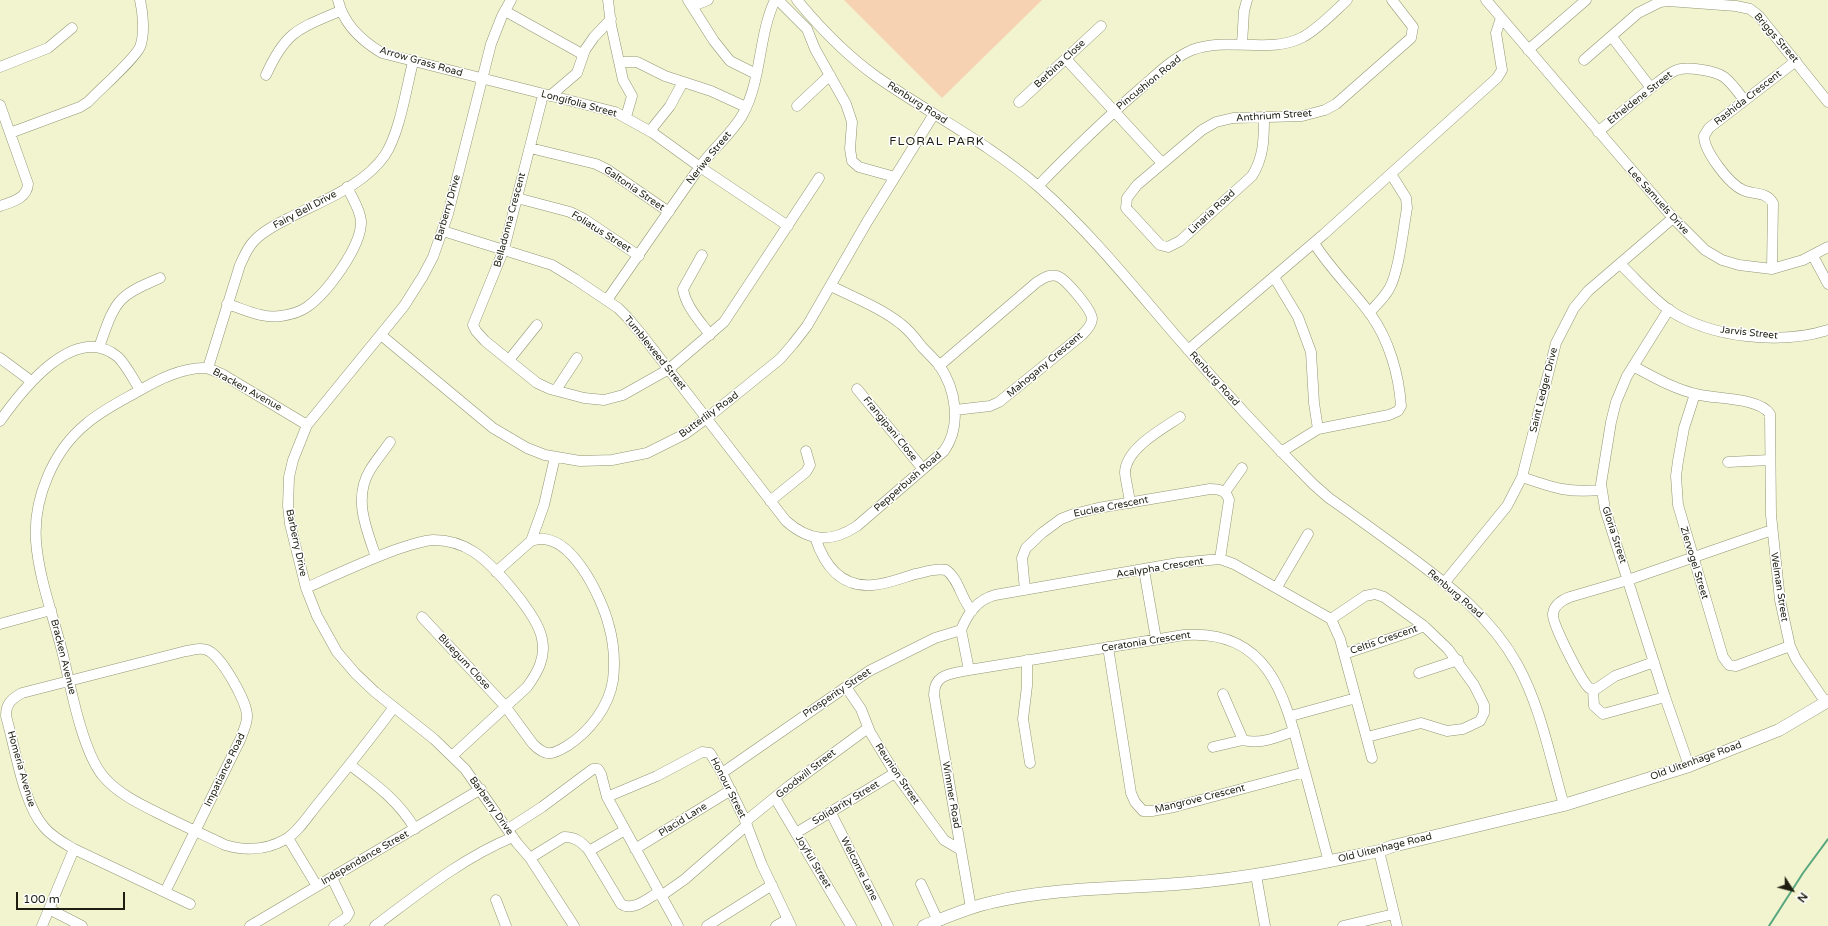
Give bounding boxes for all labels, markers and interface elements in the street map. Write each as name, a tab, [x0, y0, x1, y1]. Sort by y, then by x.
street label: Briggs Street	[1751, 11, 1801, 65]
street label: Berbina Close	[1032, 37, 1088, 91]
street label: Arrow Grass Road	[378, 44, 464, 80]
street label: Pincushion Road	[1114, 53, 1184, 113]
street label: Rashida Crescent	[1712, 68, 1784, 128]
street label: Etheldene Street	[1605, 69, 1675, 127]
street label: Renburg Road	[885, 79, 949, 127]
street label: Longifolia Street	[540, 88, 618, 120]
street label: Anthrium Street	[1236, 107, 1312, 125]
street label: Neriwe Street	[684, 129, 734, 187]
district label: FLORAL PARK	[889, 135, 985, 149]
street label: Galtonia Street	[601, 164, 667, 214]
street label: Lee Samuels Drive	[1624, 165, 1692, 237]
street label: Belladonna Crescent	[492, 171, 528, 269]
street label: Barberry Drive	[433, 173, 463, 243]
street label: Linaria Road	[1186, 187, 1238, 237]
street label: Fairy Bell Drive	[271, 188, 339, 232]
street label: Foliatus Street	[569, 209, 633, 255]
street label: Tumbleweed Street	[621, 314, 689, 392]
street label: Jarvis Street	[1720, 324, 1778, 342]
street label: Mahogany Crescent	[1005, 330, 1085, 400]
street label: Saint Ledger Drive	[1528, 346, 1560, 434]
street label: Renburg Road	[1186, 349, 1242, 409]
street label: Bracken Avenue	[210, 366, 284, 414]
street label: Butterlily Road	[677, 389, 741, 441]
street label: Frangipani Close	[860, 394, 920, 464]
street label: Pepperbush Road	[872, 449, 944, 515]
street label: Euclea Crescent	[1073, 494, 1149, 520]
street label: Gloria Street	[1599, 505, 1629, 565]
street label: Barberry Drive	[283, 508, 309, 578]
street label: Ziervogel Street	[1677, 525, 1711, 601]
street label: Welman Street	[1768, 552, 1790, 622]
street label: Acalypha Crescent	[1115, 555, 1205, 581]
street label: Renburg Road	[1425, 567, 1485, 621]
street label: Bracken Avenue	[48, 618, 78, 696]
street label: Celtis Crescent	[1349, 623, 1419, 657]
street label: Ceratonia Crescent	[1101, 629, 1191, 655]
street label: Bluegum Close	[435, 632, 493, 692]
street label: Prosperity Street	[801, 666, 873, 720]
street label: Homeria Avenue	[4, 730, 38, 808]
street label: Impatiance Road	[202, 731, 248, 809]
street label: Old Uitenhage Road	[1649, 739, 1743, 783]
street label: Reunion Street	[872, 741, 922, 807]
street label: Goodwill Street	[774, 747, 838, 801]
street label: Honour Street	[707, 756, 749, 820]
street label: Wimmer Road	[939, 760, 963, 830]
street label: Barberry Drive	[466, 774, 516, 838]
street label: Solidarity Street	[810, 778, 882, 828]
street label: Mangrove Crescent	[1154, 782, 1246, 816]
street label: Placid Lane	[657, 800, 709, 840]
street label: Independance Street	[319, 828, 411, 888]
street label: Old Uitenhage Road	[1337, 831, 1433, 865]
street label: Joyful Street	[793, 833, 833, 891]
street label: Welcome Lane	[838, 835, 880, 903]
north arrow	[1772, 870, 1812, 910]
scale bar	[18, 884, 127, 910]
text: N	[1794, 890, 1810, 905]
text: 100 m	[23, 892, 60, 906]

